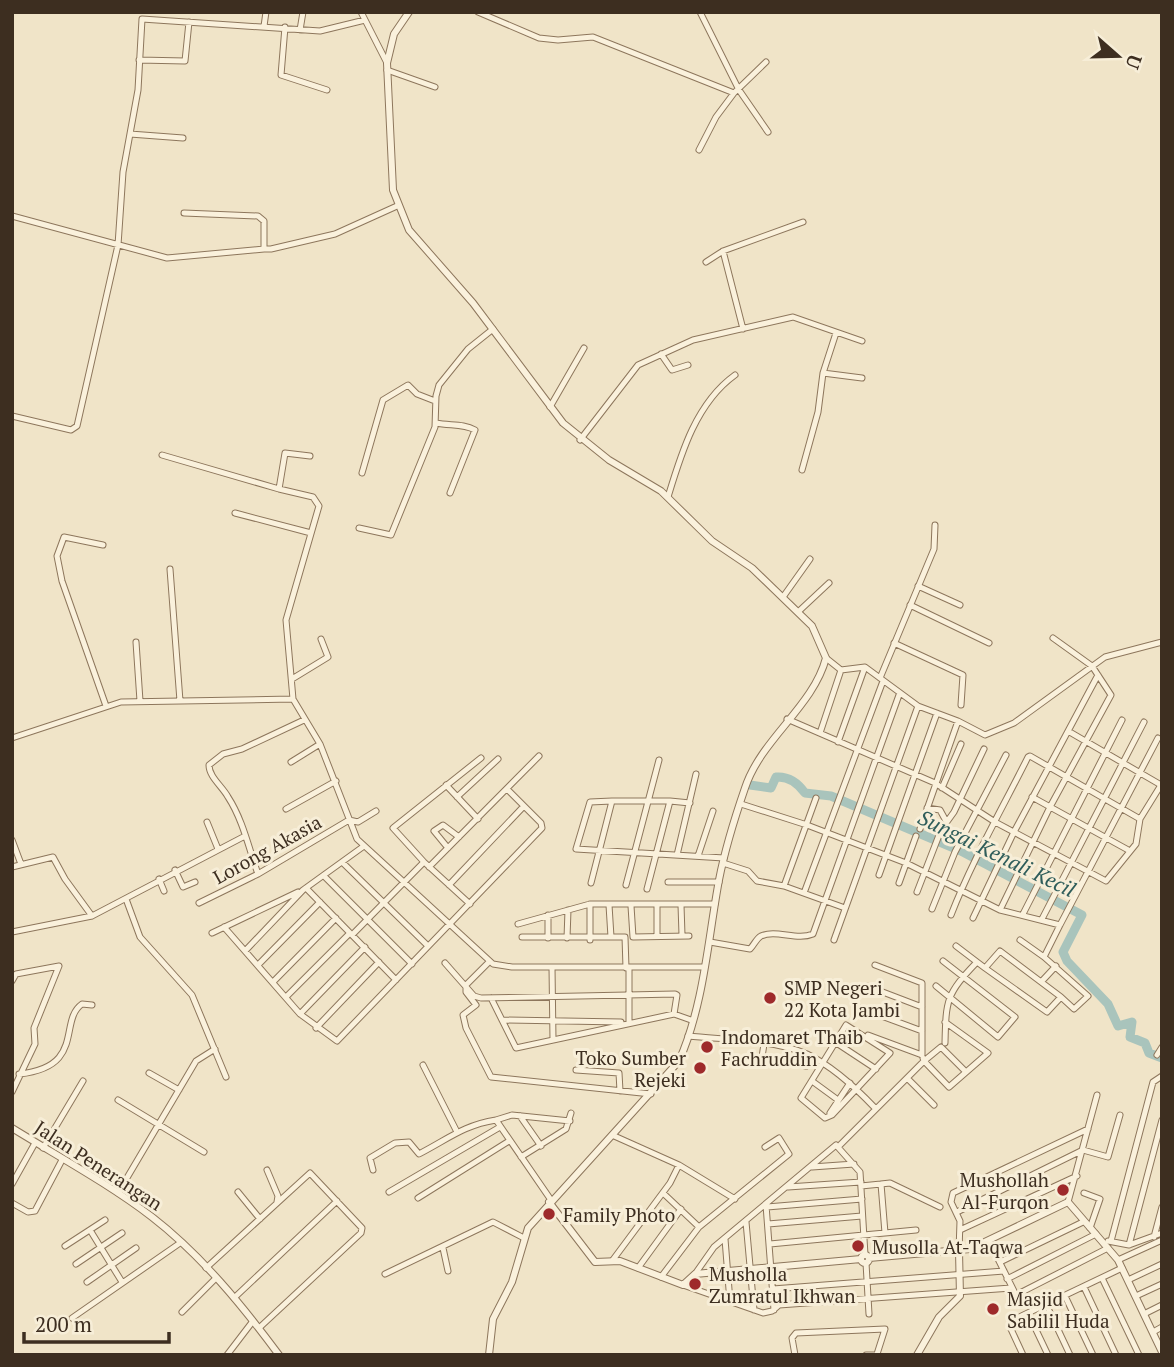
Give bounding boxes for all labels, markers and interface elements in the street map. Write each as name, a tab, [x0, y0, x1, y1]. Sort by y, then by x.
north arrow	[1083, 21, 1153, 91]
text: U	[1120, 51, 1149, 73]
water label: Sungai Kenali Kecil	[914, 803, 1080, 903]
street label: Lorong Akasia	[208, 809, 326, 889]
place label: SMP Negeri 22 Kota Jambi	[784, 975, 900, 1022]
marker: SMP Negeri 22 Kota Jambi	[762, 990, 778, 1006]
place label: Indomaret Thaib Fachruddin	[721, 1024, 863, 1071]
marker: Indomaret Thaib Fachruddin	[699, 1039, 715, 1055]
place label: Toko Sumber Rejeki	[576, 1045, 687, 1092]
marker: Toko Sumber Rejeki	[692, 1060, 708, 1076]
street label: Jalan Penerangan	[30, 1114, 168, 1216]
place label: Mushollah Al-Furqon	[960, 1167, 1049, 1214]
marker: Mushollah Al-Furqon	[1055, 1182, 1071, 1198]
place label: Family Photo	[563, 1202, 675, 1227]
marker: Family Photo	[541, 1206, 557, 1222]
place label: Musolla At-Taqwa	[872, 1234, 1024, 1259]
marker: Musolla At-Taqwa	[850, 1238, 866, 1254]
place label: Musholla Zumratul Ikhwan	[709, 1261, 855, 1308]
marker: Musholla Zumratul Ikhwan	[687, 1276, 703, 1292]
place label: Masjid Sabilil Huda	[1007, 1286, 1110, 1333]
scale bar	[24, 1300, 170, 1344]
marker: Masjid Sabilil Huda	[985, 1301, 1001, 1317]
text: 200 m	[35, 1310, 92, 1338]

